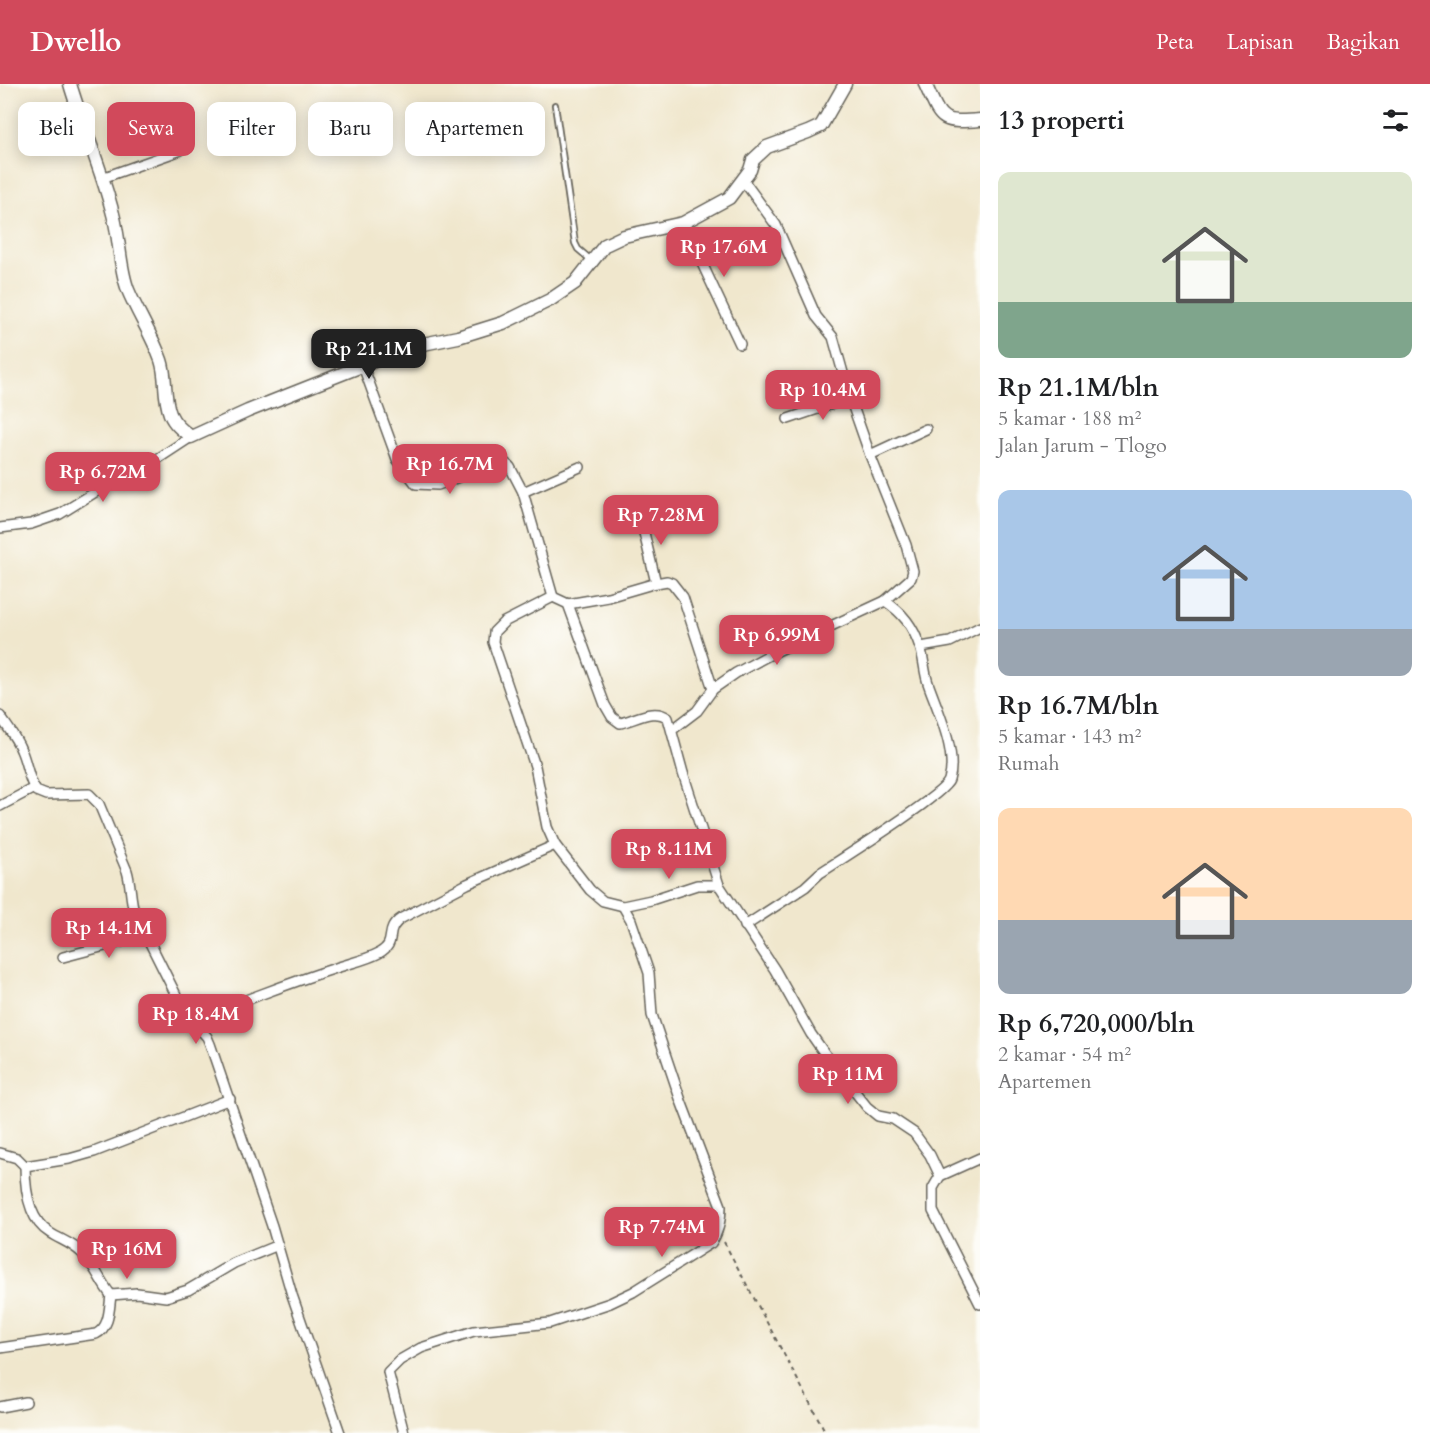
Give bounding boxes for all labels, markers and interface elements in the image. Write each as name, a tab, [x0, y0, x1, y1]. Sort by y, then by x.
text: Dwello	[30, 23, 121, 61]
text: Peta	[1156, 28, 1194, 57]
text: Lapisan	[1227, 28, 1294, 57]
text: Bagikan	[1327, 28, 1400, 57]
chip: Beli	[18, 102, 95, 156]
chip: Sewa	[107, 102, 195, 156]
chip: Filter	[207, 102, 296, 156]
chip: Baru	[308, 102, 393, 156]
chip: Apartemen	[405, 102, 545, 156]
text: 13 properti	[998, 103, 1125, 138]
icon: filters	[1379, 104, 1412, 137]
icon: home	[1151, 211, 1259, 319]
pin: Rp 17.6M	[662, 227, 786, 278]
text: Rp 17.6M	[680, 233, 768, 260]
pin: Rp 21.1M	[307, 329, 431, 380]
text: Rp 21.1M	[325, 335, 413, 362]
pin: Rp 10.4M	[761, 370, 885, 421]
text: Rp 21.1M/bln	[998, 370, 1159, 405]
text: Rp 10.4M	[779, 376, 867, 403]
text: 5 kamar · 188 m²	[998, 405, 1141, 432]
text: Jalan Jarum - Tlogo	[998, 432, 1167, 459]
pin: Rp 16.7M	[388, 444, 512, 495]
text: Rp 16.7M	[406, 450, 494, 477]
pin: Rp 6.72M	[41, 452, 165, 503]
text: Rp 6.72M	[59, 458, 147, 485]
pin: Rp 7.28M	[599, 495, 723, 546]
text: Rp 7.28M	[617, 501, 705, 528]
icon: home	[1151, 529, 1259, 637]
pin: Rp 6.99M	[715, 615, 839, 666]
text: Rp 6.99M	[733, 621, 821, 648]
text: Rp 16.7M/bln	[998, 688, 1159, 723]
text: 5 kamar · 143 m²	[998, 723, 1141, 750]
text: Rumah	[998, 750, 1059, 777]
pin: Rp 8.11M	[607, 829, 731, 880]
text: Rp 8.11M	[625, 835, 713, 862]
icon: home	[1151, 847, 1259, 955]
pin: Rp 14.1M	[47, 908, 171, 959]
text: Rp 14.1M	[65, 914, 153, 941]
pin: Rp 18.4M	[134, 994, 258, 1045]
text: Rp 18.4M	[152, 1000, 240, 1027]
text: Rp 6,720,000/bln	[998, 1006, 1195, 1041]
text: 2 kamar · 54 m²	[998, 1041, 1131, 1068]
pin: Rp 11M	[799, 1054, 897, 1105]
text: Rp 11M	[812, 1060, 884, 1087]
text: Apartemen	[998, 1068, 1092, 1095]
pin: Rp 7.74M	[600, 1207, 724, 1258]
text: Rp 7.74M	[618, 1213, 706, 1240]
pin: Rp 16M	[78, 1229, 176, 1280]
text: Rp 16M	[91, 1235, 163, 1262]

